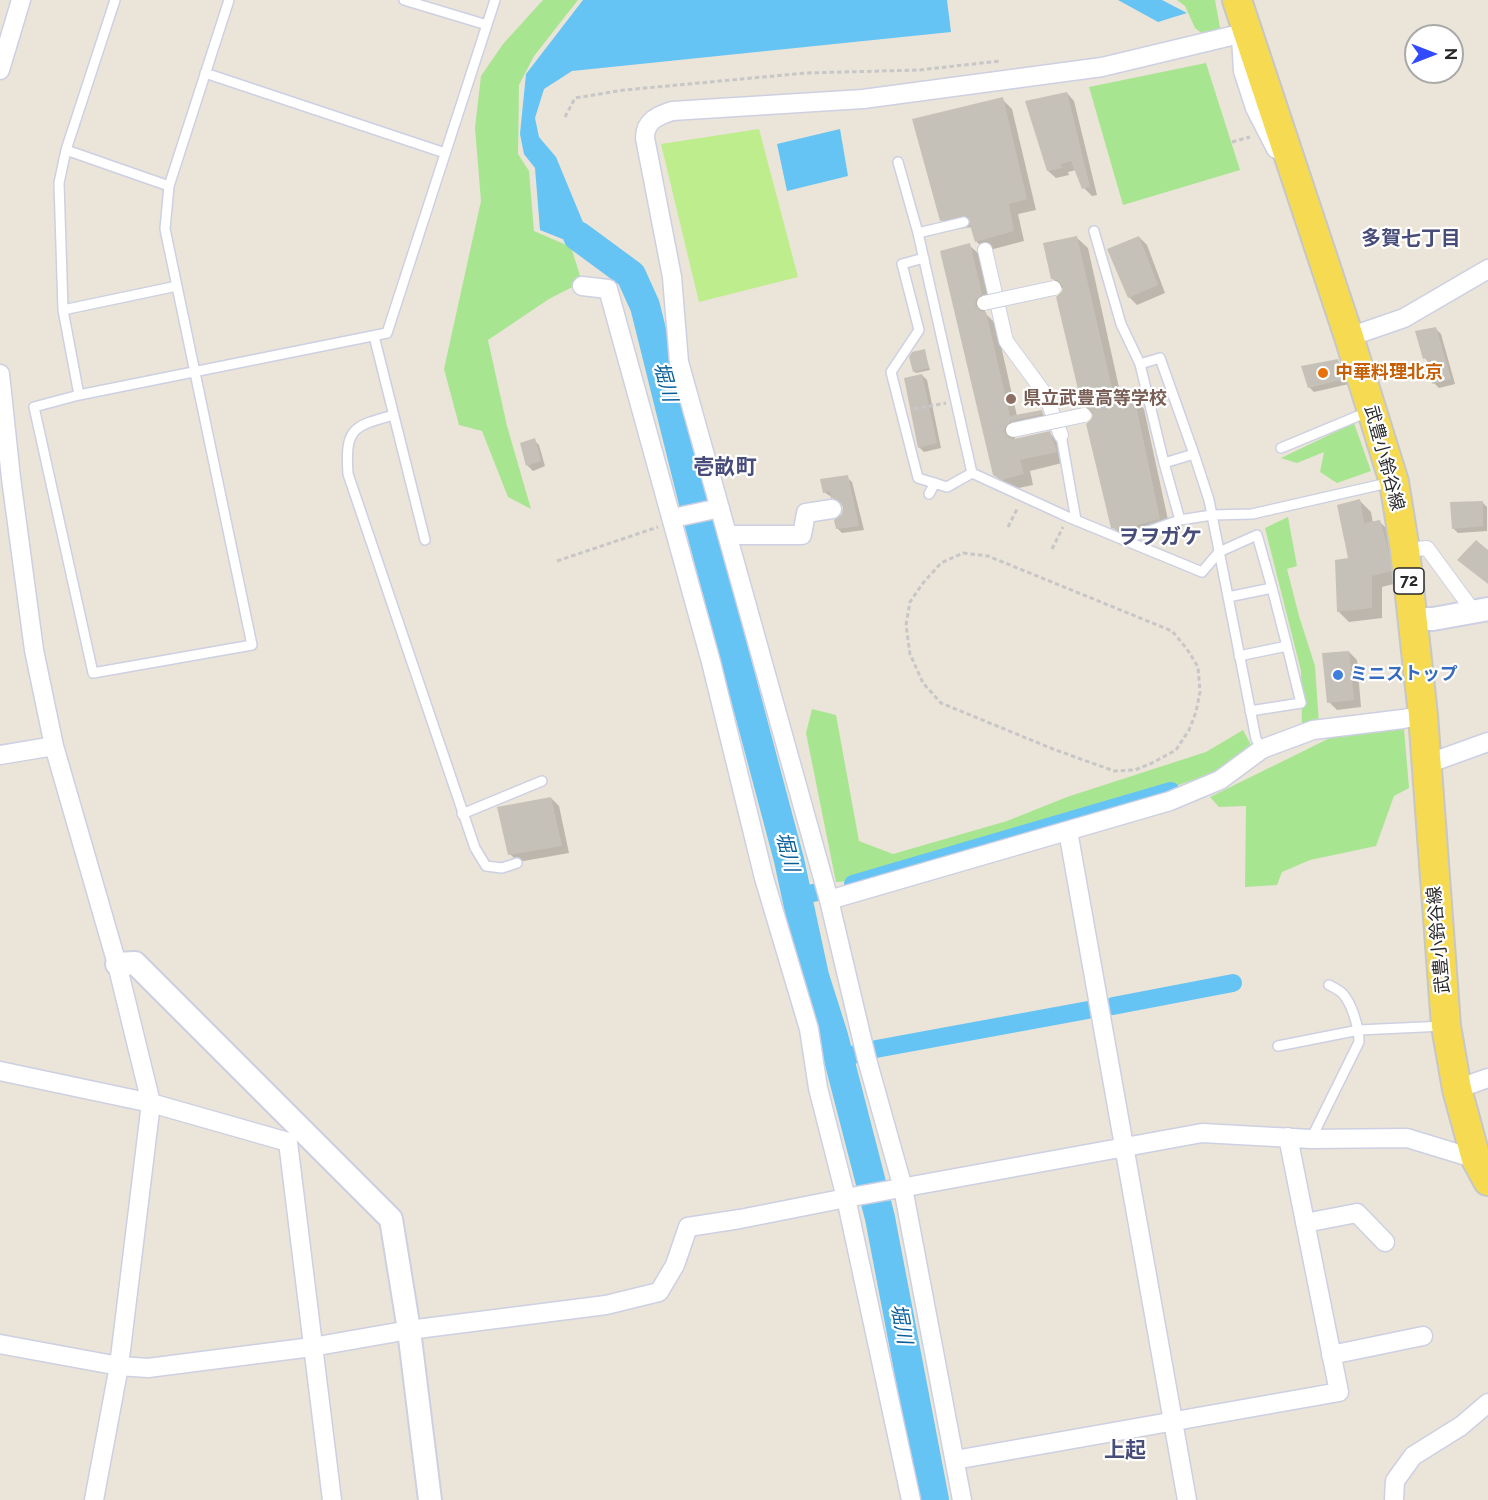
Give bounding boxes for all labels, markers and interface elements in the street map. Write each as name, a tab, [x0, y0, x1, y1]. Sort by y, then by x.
north arrow	[1404, 24, 1464, 84]
text: N	[1441, 48, 1460, 60]
district label: 多賀七丁目	[1361, 227, 1461, 251]
water label: 堀川	[648, 360, 682, 404]
place label: 中華料理北京	[1335, 362, 1443, 384]
marker: 中華料理北京	[1316, 366, 1330, 380]
place label: 県立武豊高等学校	[1023, 388, 1167, 410]
marker: 県立武豊高等学校	[1004, 392, 1018, 406]
street label: 武豊小鈴谷線	[1360, 403, 1408, 513]
district label: 壱畝町	[694, 455, 756, 481]
district label: ヲヲガケ	[1118, 525, 1202, 551]
road number: 72	[1394, 568, 1424, 594]
place label: ミニストップ	[1350, 664, 1458, 686]
marker: ミニストップ	[1331, 668, 1345, 682]
water label: 堀川	[771, 830, 803, 874]
street label: 武豊小鈴谷線	[1424, 885, 1454, 995]
water label: 堀川	[885, 1302, 917, 1346]
district label: 上起	[1104, 1438, 1146, 1464]

